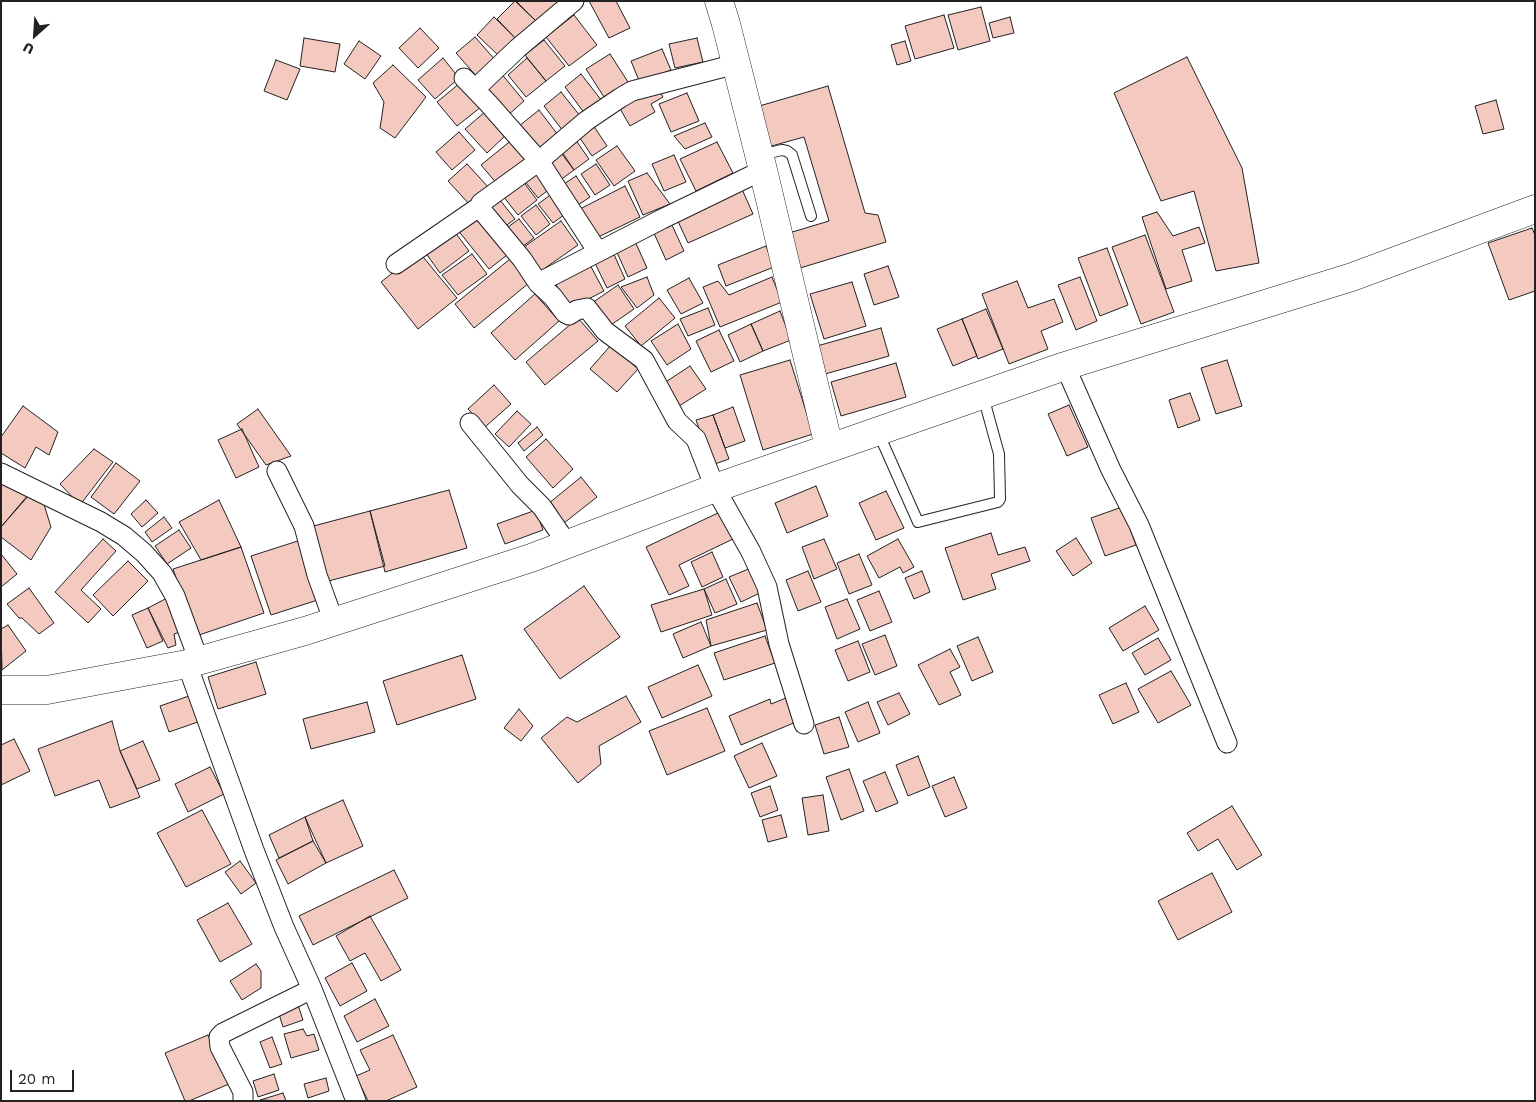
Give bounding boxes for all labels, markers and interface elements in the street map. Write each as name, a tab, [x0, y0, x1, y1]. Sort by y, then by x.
north arrow	[10, 10, 60, 60]
text: U	[20, 39, 36, 58]
scale bar	[12, 1060, 76, 1092]
text: 20 m	[18, 1070, 56, 1088]

